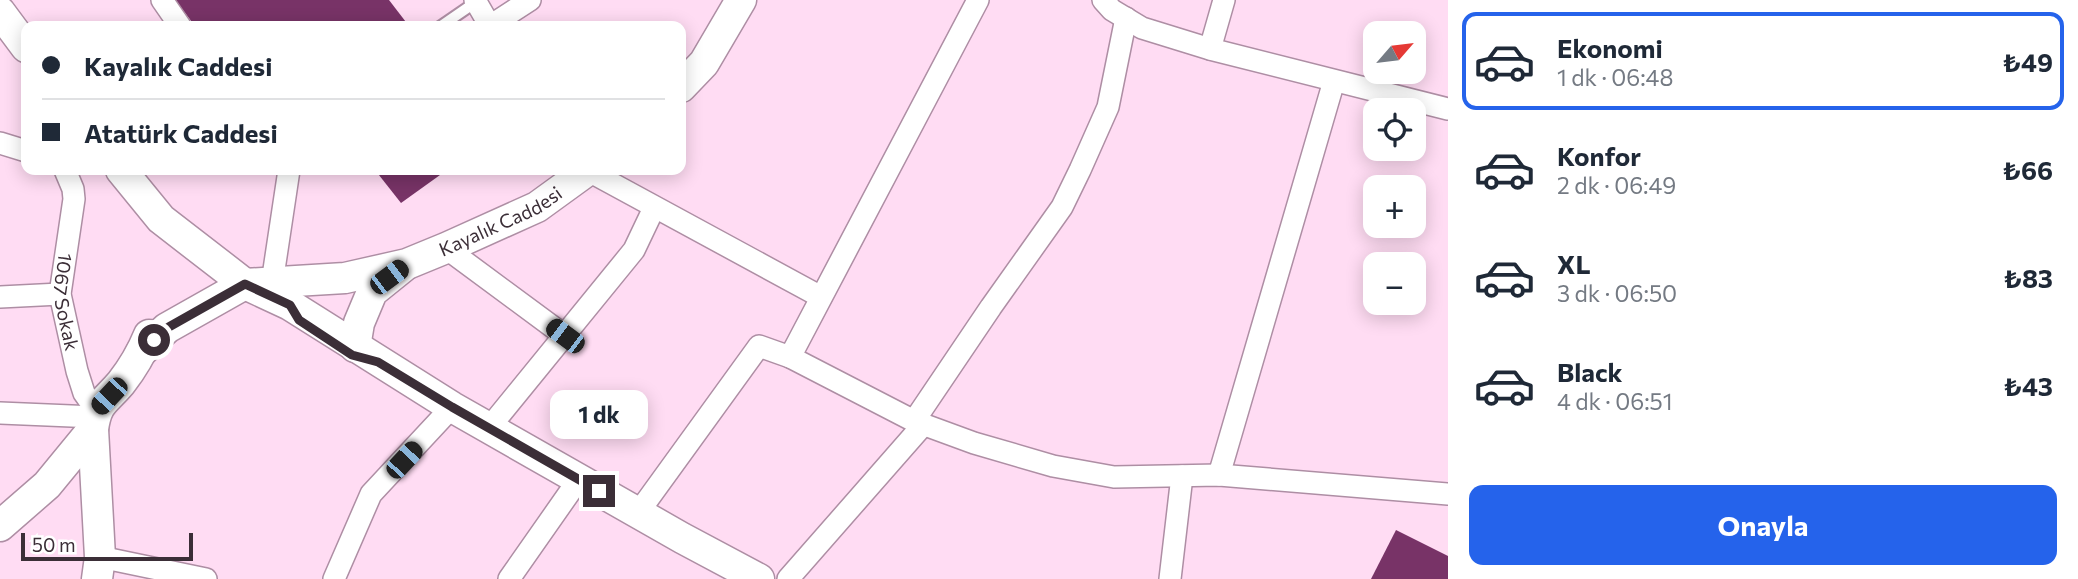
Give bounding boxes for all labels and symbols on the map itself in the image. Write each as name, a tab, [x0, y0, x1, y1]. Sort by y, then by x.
north arrow	[1363, 21, 1426, 84]
street label: Kayalık Caddesi	[435, 181, 566, 261]
street label: 1067 Sokak	[49, 252, 84, 353]
car	[366, 256, 413, 298]
car	[542, 315, 589, 357]
route start	[138, 324, 170, 356]
car	[87, 373, 132, 419]
callout: 1 dk	[550, 390, 648, 438]
car	[382, 437, 427, 483]
route end	[583, 475, 615, 507]
scale bar	[21, 530, 192, 562]

